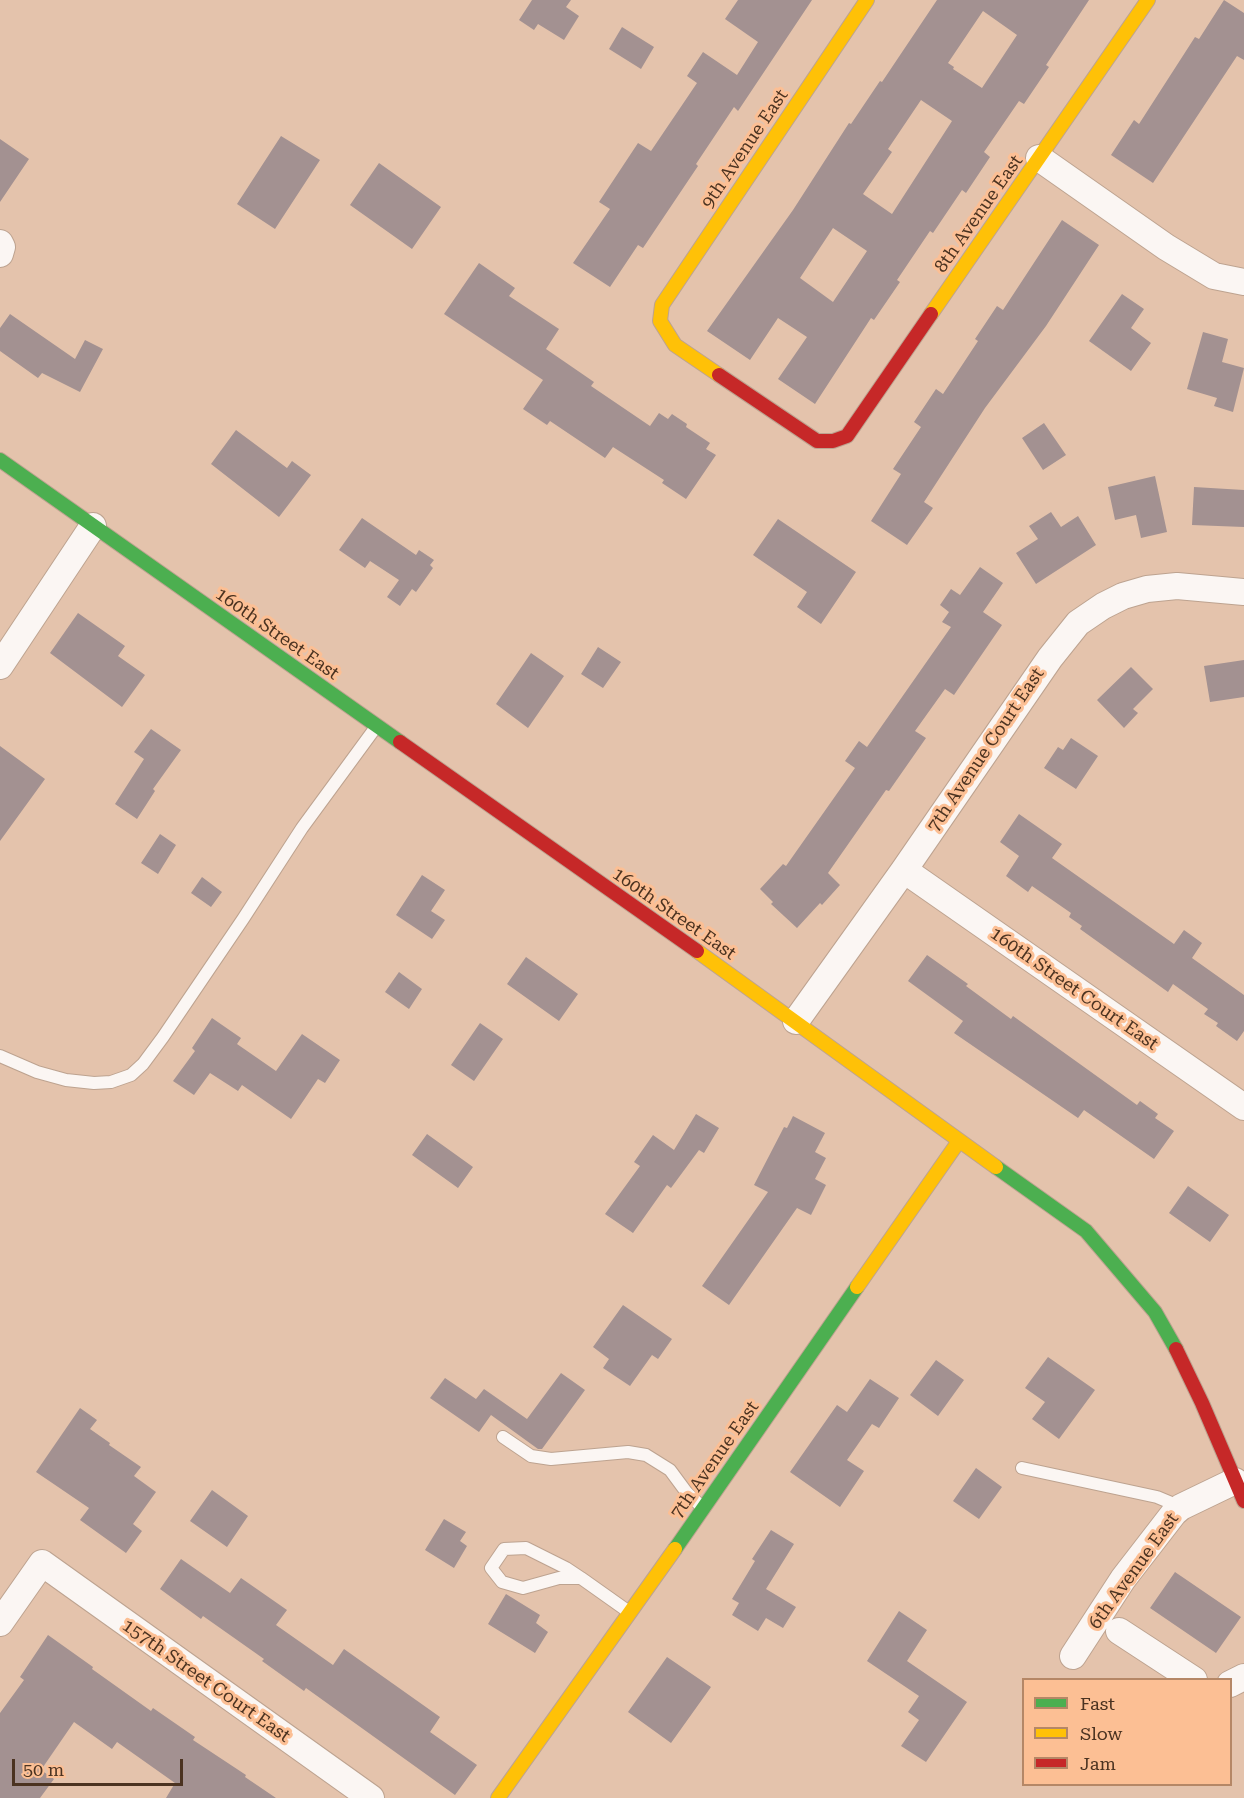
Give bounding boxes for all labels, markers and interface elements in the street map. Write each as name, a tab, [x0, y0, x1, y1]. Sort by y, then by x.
street label: 9th Avenue East	[697, 85, 793, 213]
street label: 8th Avenue East	[930, 151, 1028, 277]
street label: 160th Street East	[211, 583, 343, 685]
street label: 7th Avenue Court East	[923, 664, 1049, 836]
street label: 160th Street East	[608, 863, 740, 965]
street label: 160th Street Court East	[986, 923, 1162, 1055]
street label: 7th Avenue East	[666, 1397, 764, 1523]
street label: 6th Avenue East	[1084, 1509, 1184, 1633]
street label: 157th Street Court East	[118, 1615, 294, 1747]
legend	[1022, 1678, 1232, 1786]
text: Fast	[1080, 1693, 1115, 1714]
text: Slow	[1080, 1723, 1122, 1744]
scale bar	[15, 1747, 186, 1785]
text: Jam	[1080, 1753, 1116, 1774]
text: 50 m	[23, 1759, 64, 1780]

